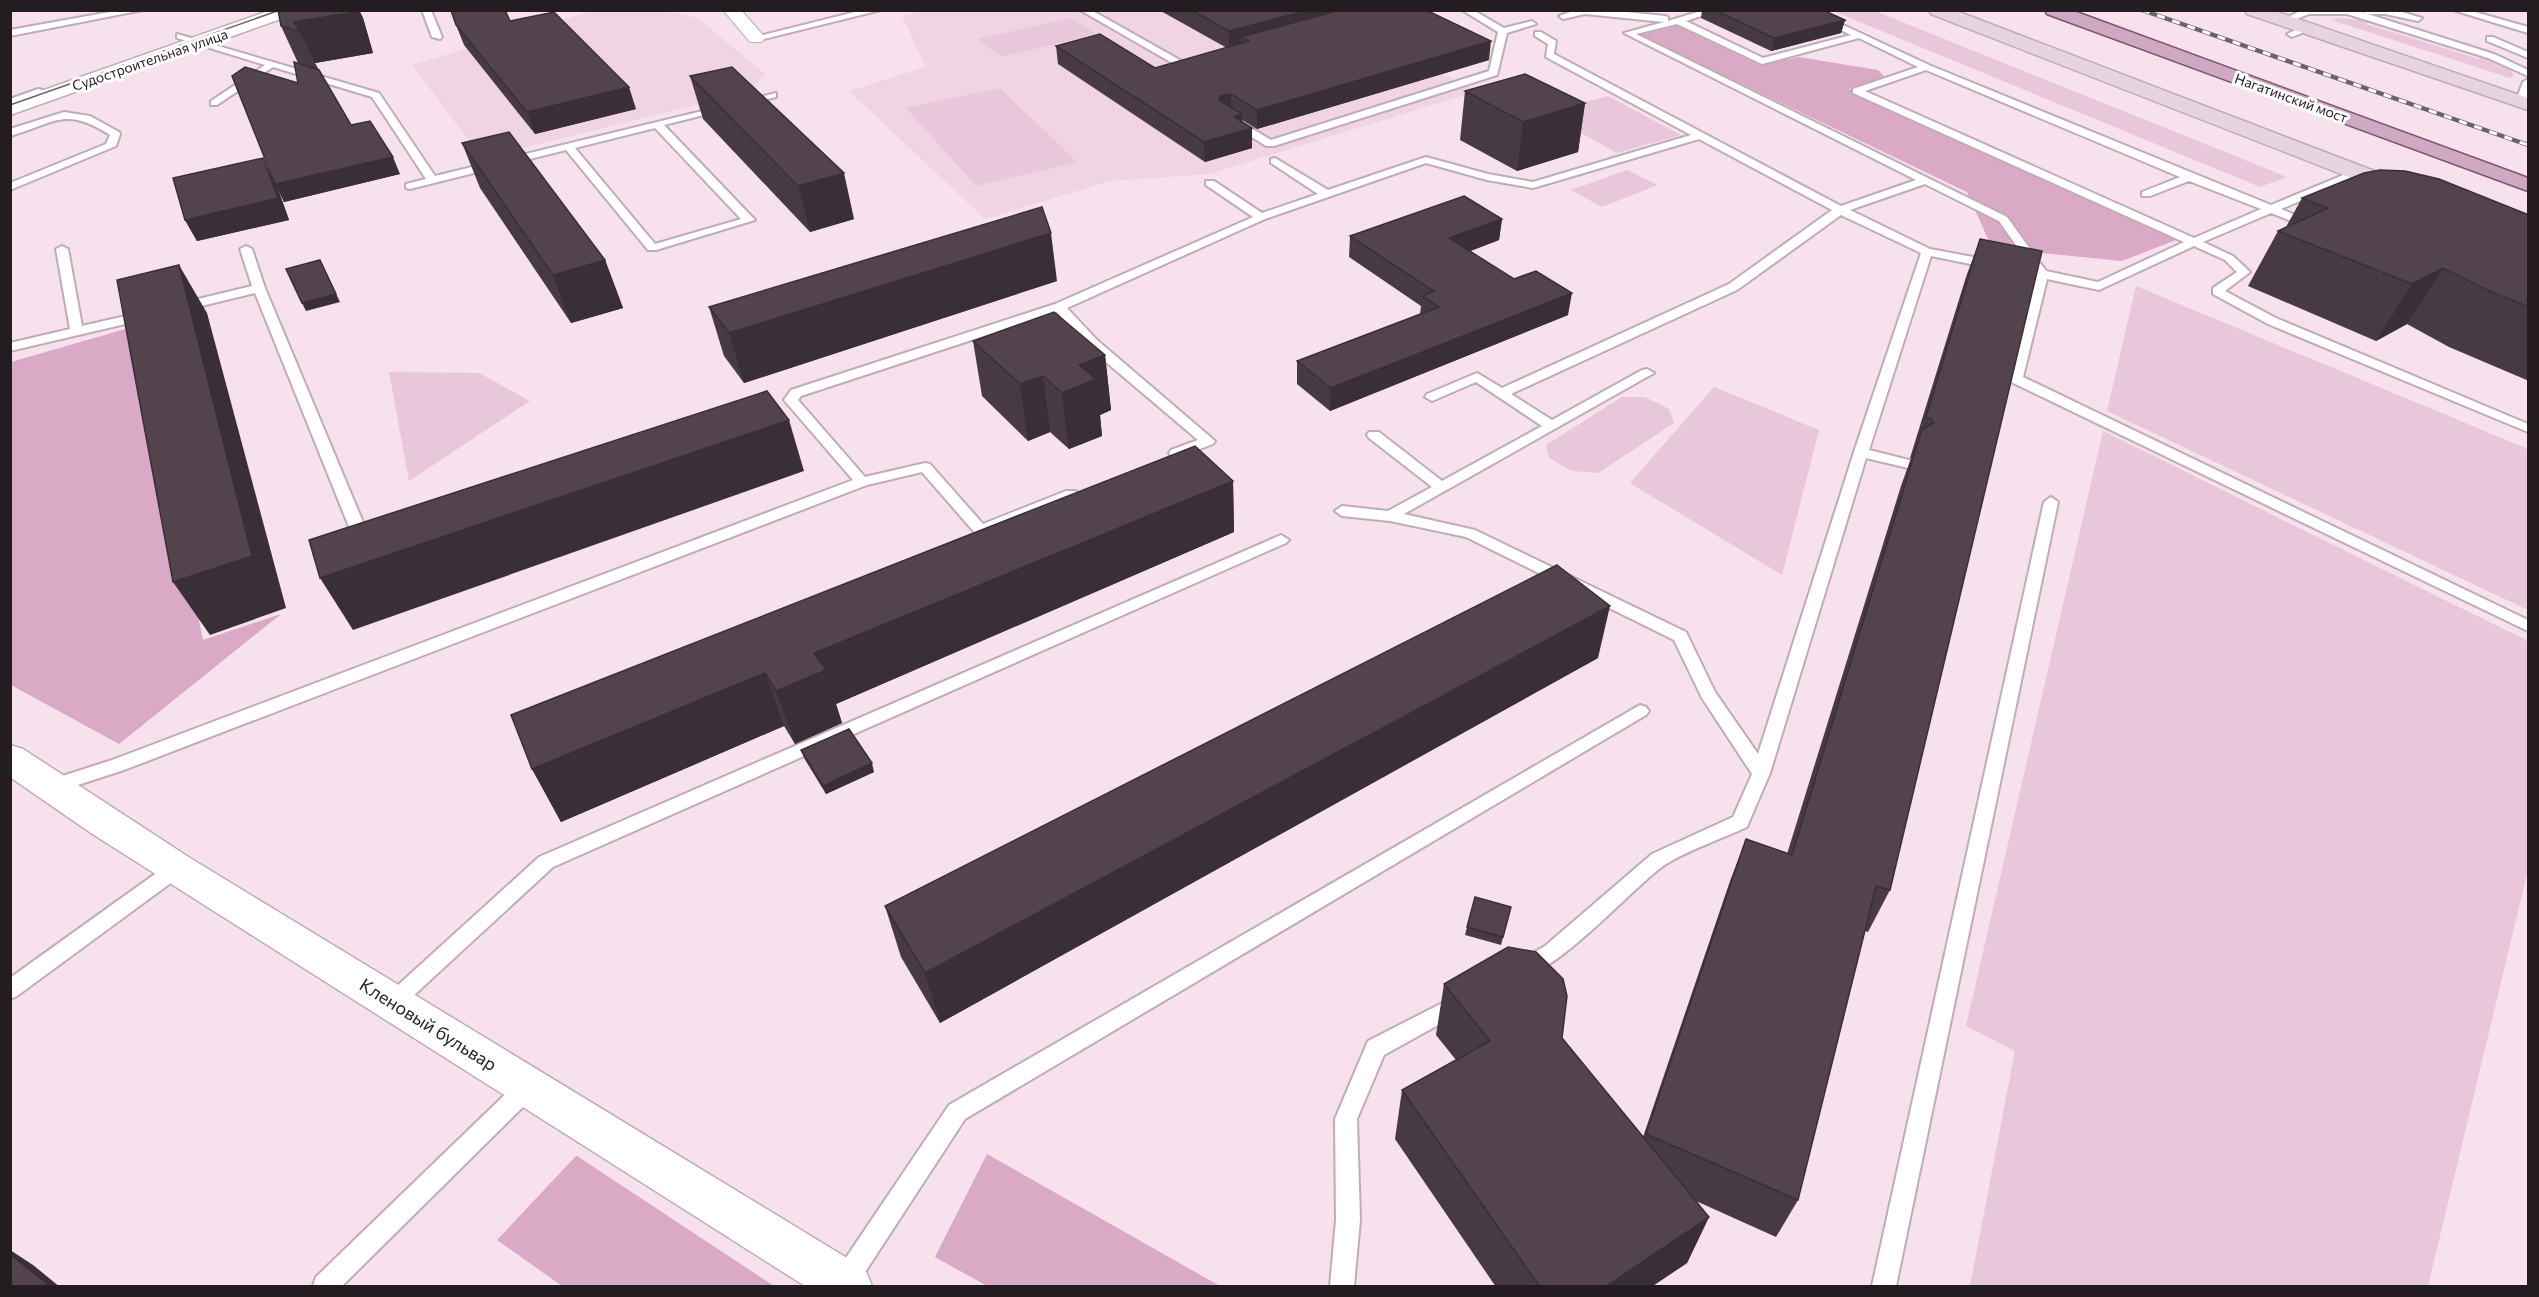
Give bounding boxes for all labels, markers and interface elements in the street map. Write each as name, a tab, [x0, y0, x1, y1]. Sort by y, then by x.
street label: Судостроительная улица	[70, 25, 230, 94]
street label: Нагатинский мост	[2232, 69, 2350, 126]
street label: Кленовый бульвар	[356, 973, 501, 1075]

